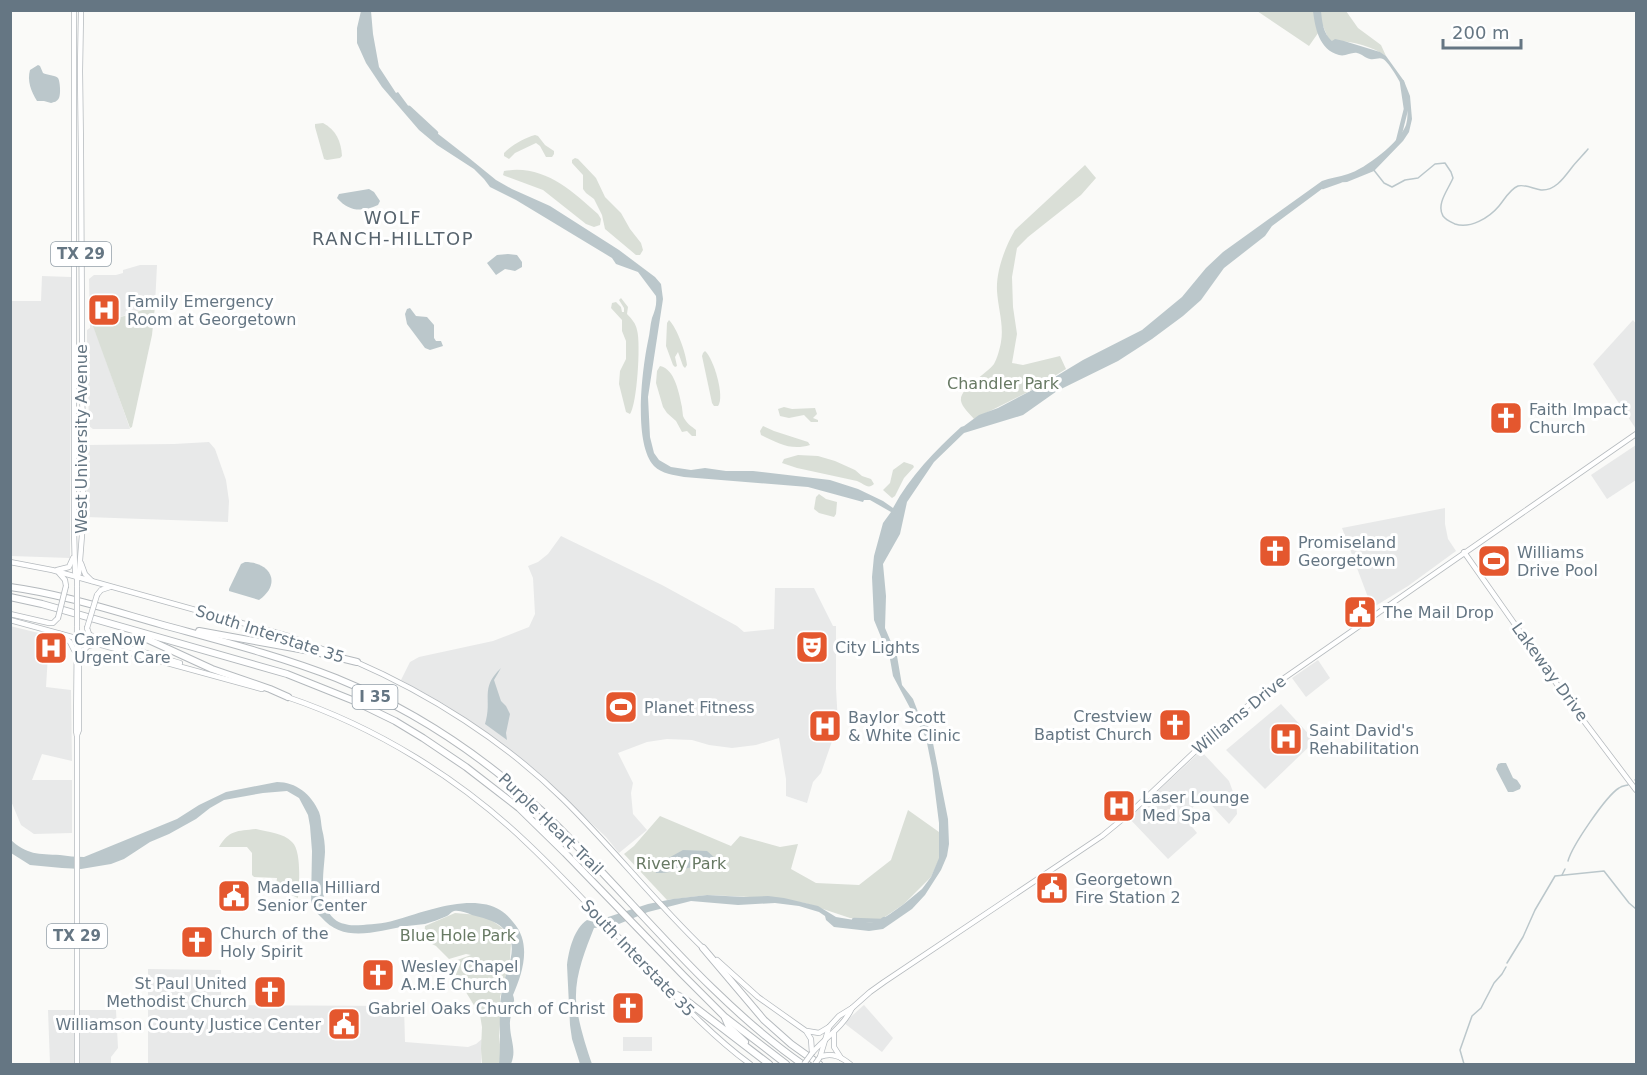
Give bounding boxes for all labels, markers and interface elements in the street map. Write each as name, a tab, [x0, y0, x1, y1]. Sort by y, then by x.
scale bar	[1443, 12, 1521, 50]
text: 200 m	[1452, 22, 1510, 43]
district label: WOLF RANCH-HILLTOP	[312, 207, 474, 249]
road number: TX 29	[51, 242, 111, 266]
hospital icon: Family Emergency Room at Georgetown	[86, 292, 122, 328]
place label: Family Emergency Room at Georgetown	[127, 292, 296, 329]
street label: West University Avenue	[72, 344, 91, 534]
park label: Chandler Park	[947, 374, 1060, 393]
church icon: Faith Impact Church	[1488, 400, 1524, 436]
place label: Faith Impact Church	[1529, 400, 1628, 437]
church icon: Promiseland Georgetown	[1257, 533, 1293, 569]
place label: Promiseland Georgetown	[1298, 533, 1396, 570]
sports icon: Williams Drive Pool	[1476, 543, 1512, 579]
place label: Williams Drive Pool	[1517, 543, 1598, 580]
public building icon: The Mail Drop	[1342, 594, 1378, 630]
street label: South Interstate 35	[193, 601, 347, 667]
place label: The Mail Drop	[1382, 603, 1494, 622]
street label: Lakeway Drive	[1508, 619, 1592, 725]
theatre icon: City Lights	[794, 629, 830, 665]
hospital icon: CareNow Urgent Care	[33, 630, 69, 666]
place label: CareNow Urgent Care	[74, 630, 171, 667]
place label: City Lights	[835, 638, 920, 657]
street label: Williams Drive	[1188, 672, 1290, 758]
road number: I 35	[352, 685, 398, 709]
sports icon: Planet Fitness	[603, 689, 639, 725]
place label: Planet Fitness	[644, 698, 755, 717]
place label: Crestview Baptist Church	[1034, 707, 1152, 744]
church icon: Crestview Baptist Church	[1157, 707, 1193, 743]
hospital icon: Baylor Scott & White Clinic	[807, 708, 843, 744]
place label: Baylor Scott & White Clinic	[848, 708, 961, 745]
hospital icon: Saint David's Rehabilitation	[1268, 721, 1304, 757]
place label: Saint David's Rehabilitation	[1309, 721, 1419, 758]
street label: Purple Heart Trail	[495, 769, 607, 879]
hospital icon: Laser Lounge Med Spa	[1101, 788, 1137, 824]
place label: Laser Lounge Med Spa	[1142, 788, 1249, 825]
park label: Rivery Park	[636, 854, 727, 873]
public building icon: Georgetown Fire Station 2	[1034, 870, 1070, 906]
place label: Georgetown Fire Station 2	[1075, 870, 1181, 907]
public building icon: Madella Hilliard Senior Center	[216, 878, 252, 914]
place label: Madella Hilliard Senior Center	[257, 878, 380, 915]
street label: South Interstate 35	[577, 896, 699, 1020]
road number: TX 29	[47, 924, 107, 948]
church icon: Church of the Holy Spirit	[179, 924, 215, 960]
place label: Church of the Holy Spirit	[220, 924, 328, 961]
park label: Blue Hole Park	[400, 926, 517, 945]
church icon: Wesley Chapel A.M.E Church	[360, 957, 396, 993]
place label: Wesley Chapel A.M.E Church	[401, 957, 518, 994]
place label: St Paul United Methodist Church	[106, 974, 247, 1011]
church icon: St Paul United Methodist Church	[252, 974, 288, 1010]
church icon: Gabriel Oaks Church of Christ	[610, 990, 646, 1026]
place label: Gabriel Oaks Church of Christ	[368, 999, 605, 1018]
public building icon: Williamson County Justice Center	[326, 1006, 362, 1042]
place label: Williamson County Justice Center	[55, 1015, 321, 1034]

